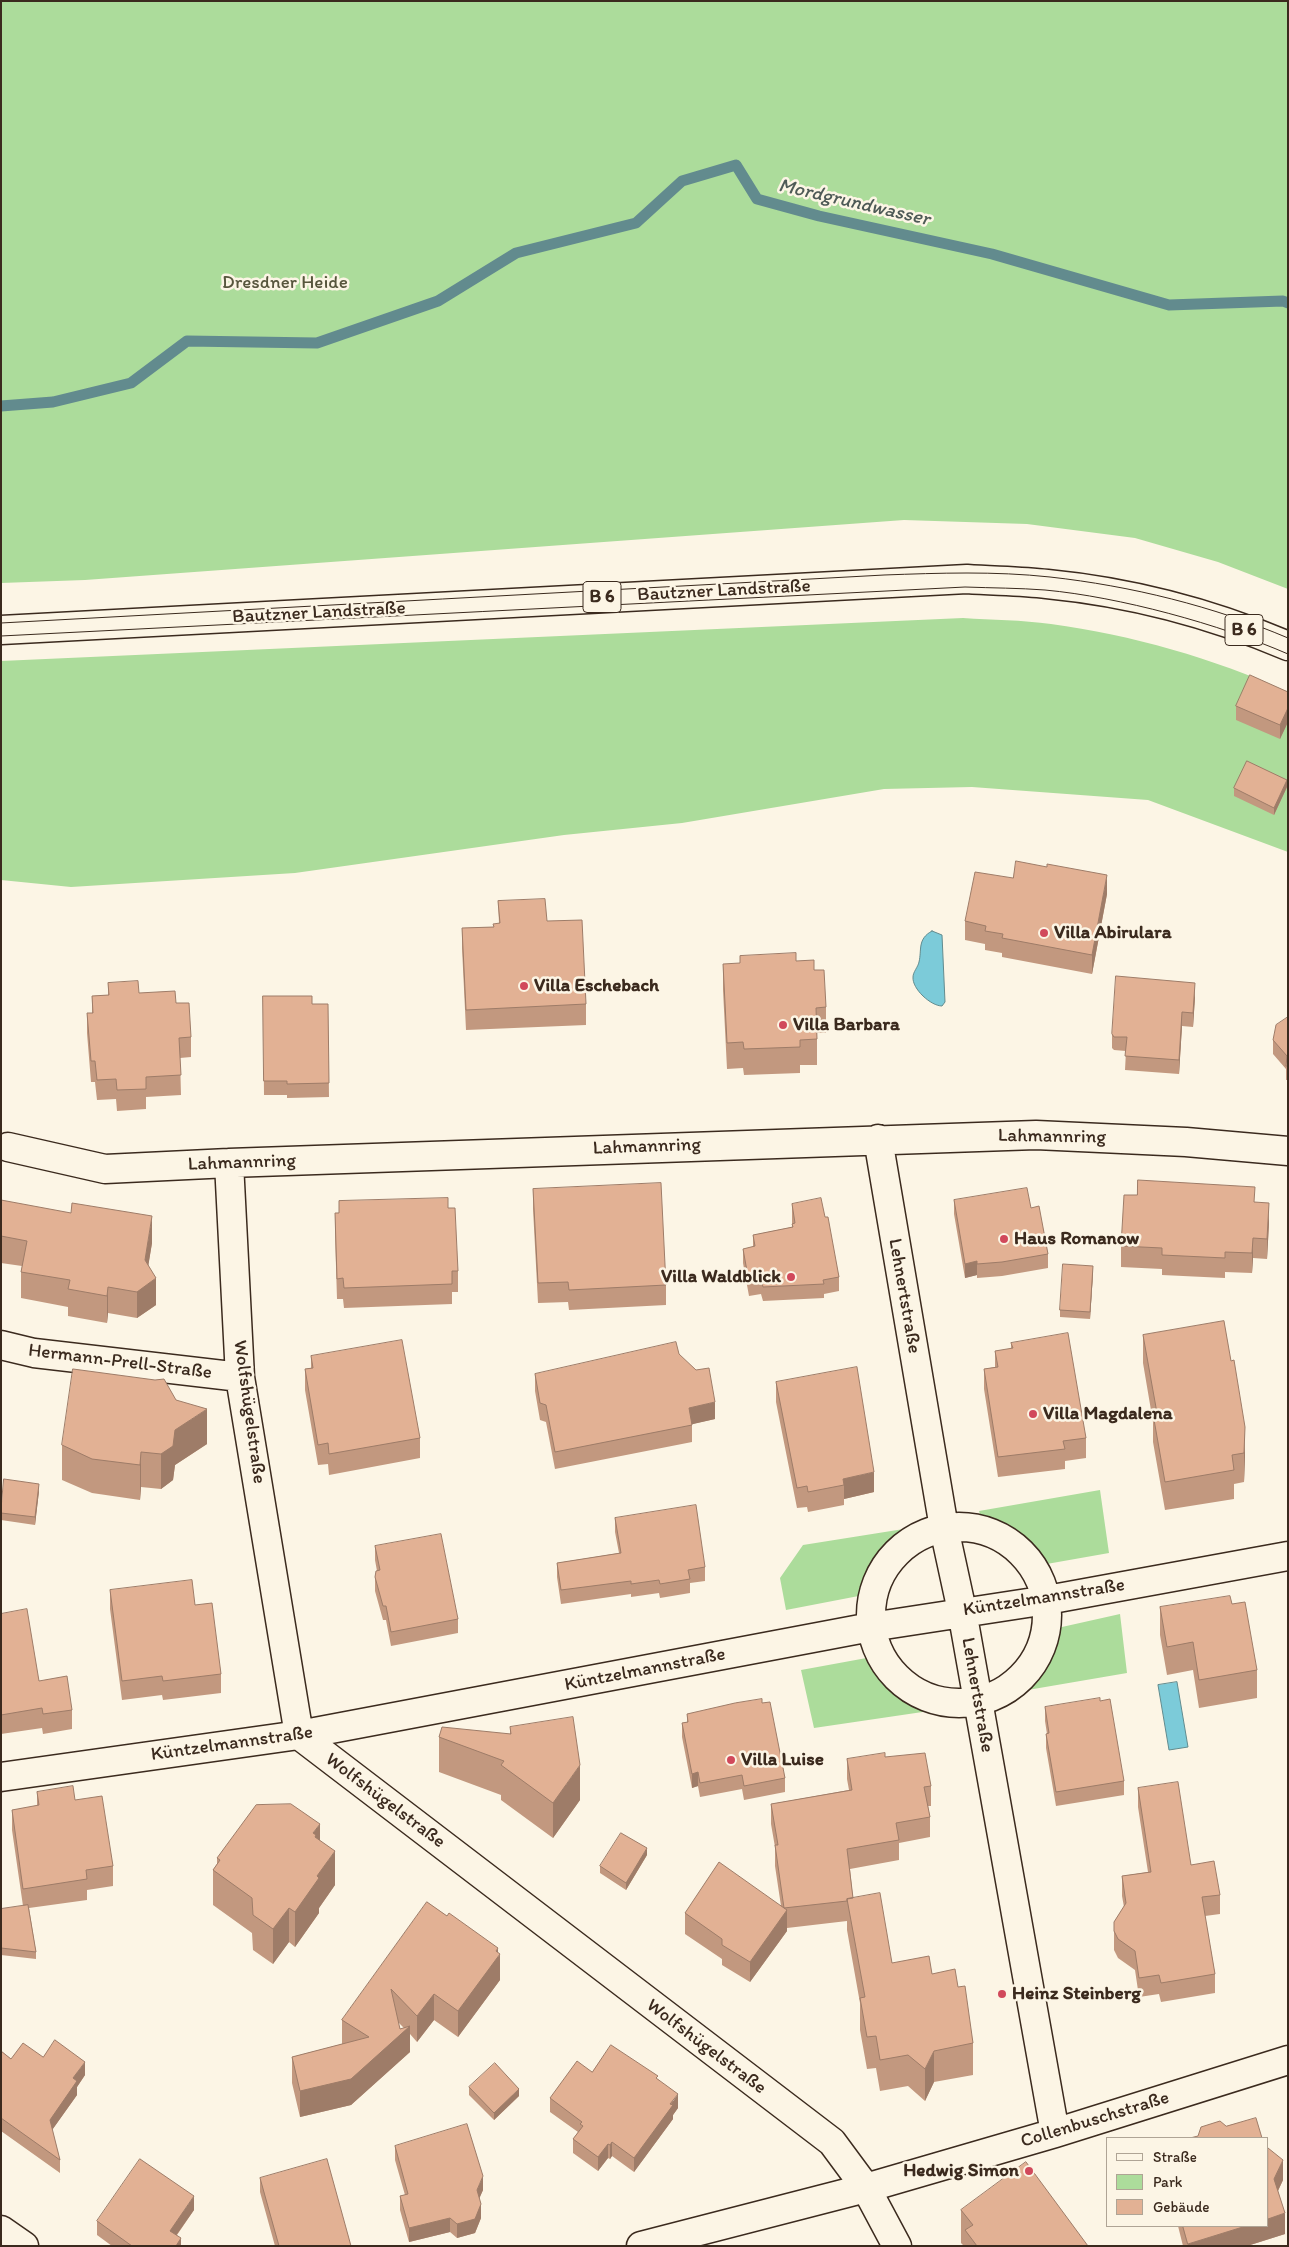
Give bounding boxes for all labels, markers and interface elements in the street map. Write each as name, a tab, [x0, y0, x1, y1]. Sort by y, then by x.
water label: Mordgrundwasser	[776, 174, 932, 232]
park label: Dresdner Heide	[222, 272, 348, 294]
street label: Bautzner Landstraße	[637, 575, 811, 607]
road number: B 6	[583, 582, 621, 612]
street label: Bautzner Landstraße	[232, 597, 406, 629]
road number: B 6	[1225, 614, 1263, 646]
place label: Villa Abirulara	[1054, 922, 1172, 944]
marker: Villa Abirulara	[1038, 927, 1050, 939]
place label: Villa Eschebach	[534, 975, 659, 997]
marker: Villa Eschebach	[518, 980, 530, 992]
place label: Villa Barbara	[793, 1014, 900, 1036]
marker: Villa Barbara	[777, 1019, 789, 1031]
street label: Lahmannring	[998, 1125, 1106, 1149]
street label: Lahmannring	[592, 1134, 702, 1160]
street label: Lahmannring	[187, 1150, 297, 1176]
place label: Haus Romanow	[1014, 1228, 1139, 1250]
marker: Haus Romanow	[998, 1233, 1010, 1245]
street label: Lehnertstraße	[883, 1237, 925, 1355]
place label: Villa Waldblick	[661, 1266, 781, 1288]
marker: Villa Waldblick	[785, 1271, 797, 1283]
street label: Hermann-Prell-Straße	[27, 1339, 213, 1385]
street label: Wolfshügelstraße	[228, 1339, 270, 1485]
place label: Villa Magdalena	[1043, 1403, 1173, 1425]
marker: Villa Magdalena	[1027, 1408, 1039, 1420]
street label: Küntzelmannstraße	[962, 1574, 1126, 1622]
street label: Lehnertstraße	[956, 1636, 998, 1754]
street label: Küntzelmannstraße	[563, 1643, 727, 1697]
street label: Küntzelmannstraße	[150, 1721, 314, 1767]
street label: Wolfshügelstraße	[320, 1748, 450, 1854]
place label: Villa Luise	[741, 1749, 824, 1771]
marker: Villa Luise	[725, 1754, 737, 1766]
place label: Heinz Steinberg	[1012, 1983, 1141, 2005]
marker: Heinz Steinberg	[996, 1988, 1008, 2000]
street label: Wolfshügelstraße	[641, 1994, 771, 2100]
street label: Collenbuschstraße	[1018, 2087, 1172, 2153]
legend	[1106, 2137, 1269, 2227]
text: Straße	[1153, 2148, 1197, 2166]
place label: Hedwig Simon	[903, 2160, 1019, 2182]
marker: Hedwig Simon	[1023, 2165, 1035, 2177]
text: Park	[1153, 2173, 1183, 2191]
text: Gebäude	[1153, 2198, 1210, 2216]

